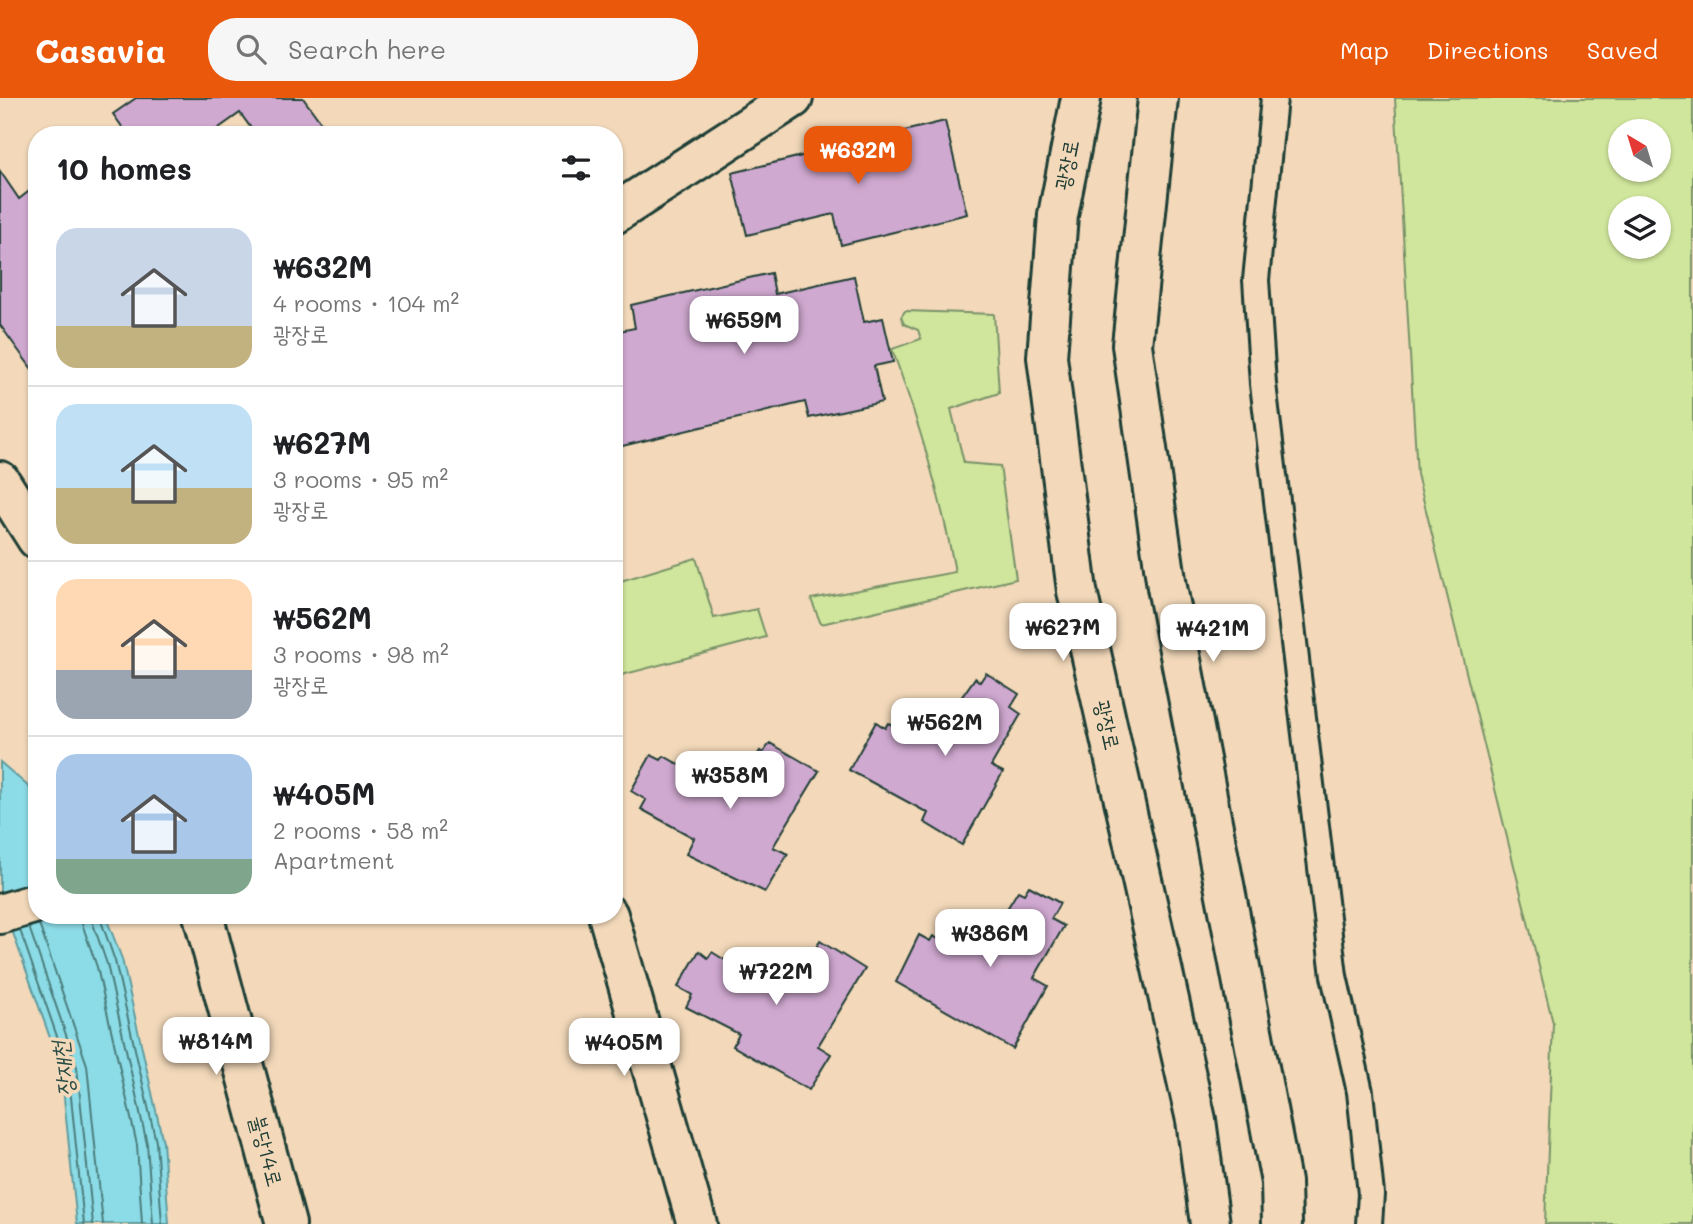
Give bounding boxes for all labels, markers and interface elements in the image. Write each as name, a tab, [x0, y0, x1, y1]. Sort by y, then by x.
search box	[208, 18, 698, 81]
text: Casavia	[35, 28, 166, 71]
icon: search	[232, 30, 270, 68]
text: Search here	[288, 32, 446, 66]
text: Map	[1340, 34, 1389, 65]
text: Directions	[1427, 34, 1549, 65]
text: Saved	[1587, 34, 1658, 65]
north arrow	[1608, 119, 1671, 182]
map controls	[1608, 119, 1671, 259]
pin: ₩632M	[809, 126, 907, 186]
text: ₩632M	[820, 134, 896, 164]
street label: 광장로	[1047, 137, 1084, 192]
text: 10 homes	[56, 148, 192, 188]
icon: filters	[557, 149, 595, 187]
button: layers	[1608, 196, 1671, 259]
text: ₩632M	[273, 246, 373, 286]
icon: home	[112, 256, 196, 340]
text: 4 rooms · 104 m²	[273, 288, 459, 318]
pin: ₩659M	[695, 296, 793, 356]
text: ₩659M	[706, 304, 782, 334]
text: 광장로	[273, 318, 329, 348]
text: ₩627M	[273, 422, 371, 462]
icon: home	[112, 432, 196, 516]
text: 3 rooms · 95 m²	[273, 464, 448, 494]
text: 광장로	[273, 494, 329, 524]
text: ₩562M	[273, 597, 372, 637]
pin: ₩627M	[1014, 603, 1112, 663]
pin: ₩421M	[1164, 604, 1262, 664]
icon: home	[112, 607, 196, 691]
text: ₩627M	[1025, 611, 1101, 641]
text: ₩421M	[1176, 612, 1250, 642]
text: 3 rooms · 98 m²	[273, 639, 449, 669]
text: 광장로	[273, 669, 329, 699]
street label: 광장로	[1090, 697, 1127, 752]
pin: ₩562M	[896, 698, 994, 758]
text: ₩562M	[907, 706, 983, 736]
pin: ₩358M	[681, 752, 779, 811]
text: ₩358M	[691, 759, 769, 789]
text: ₩405M	[273, 773, 375, 813]
icon: home	[112, 782, 196, 866]
text: 2 rooms · 58 m²	[273, 815, 448, 845]
text: Apartment	[273, 845, 395, 875]
pin: ₩386M	[941, 910, 1039, 969]
text: ₩386M	[951, 917, 1029, 947]
pin: ₩722M	[727, 948, 825, 1007]
text: ₩722M	[739, 955, 813, 985]
pin: ₩814M	[167, 1018, 265, 1077]
pin: ₩405M	[575, 1018, 673, 1078]
text: ₩814M	[179, 1025, 253, 1055]
text: ₩405M	[585, 1026, 663, 1056]
water label: 장재천	[43, 1037, 80, 1099]
street label: 불당14로	[245, 1112, 290, 1189]

